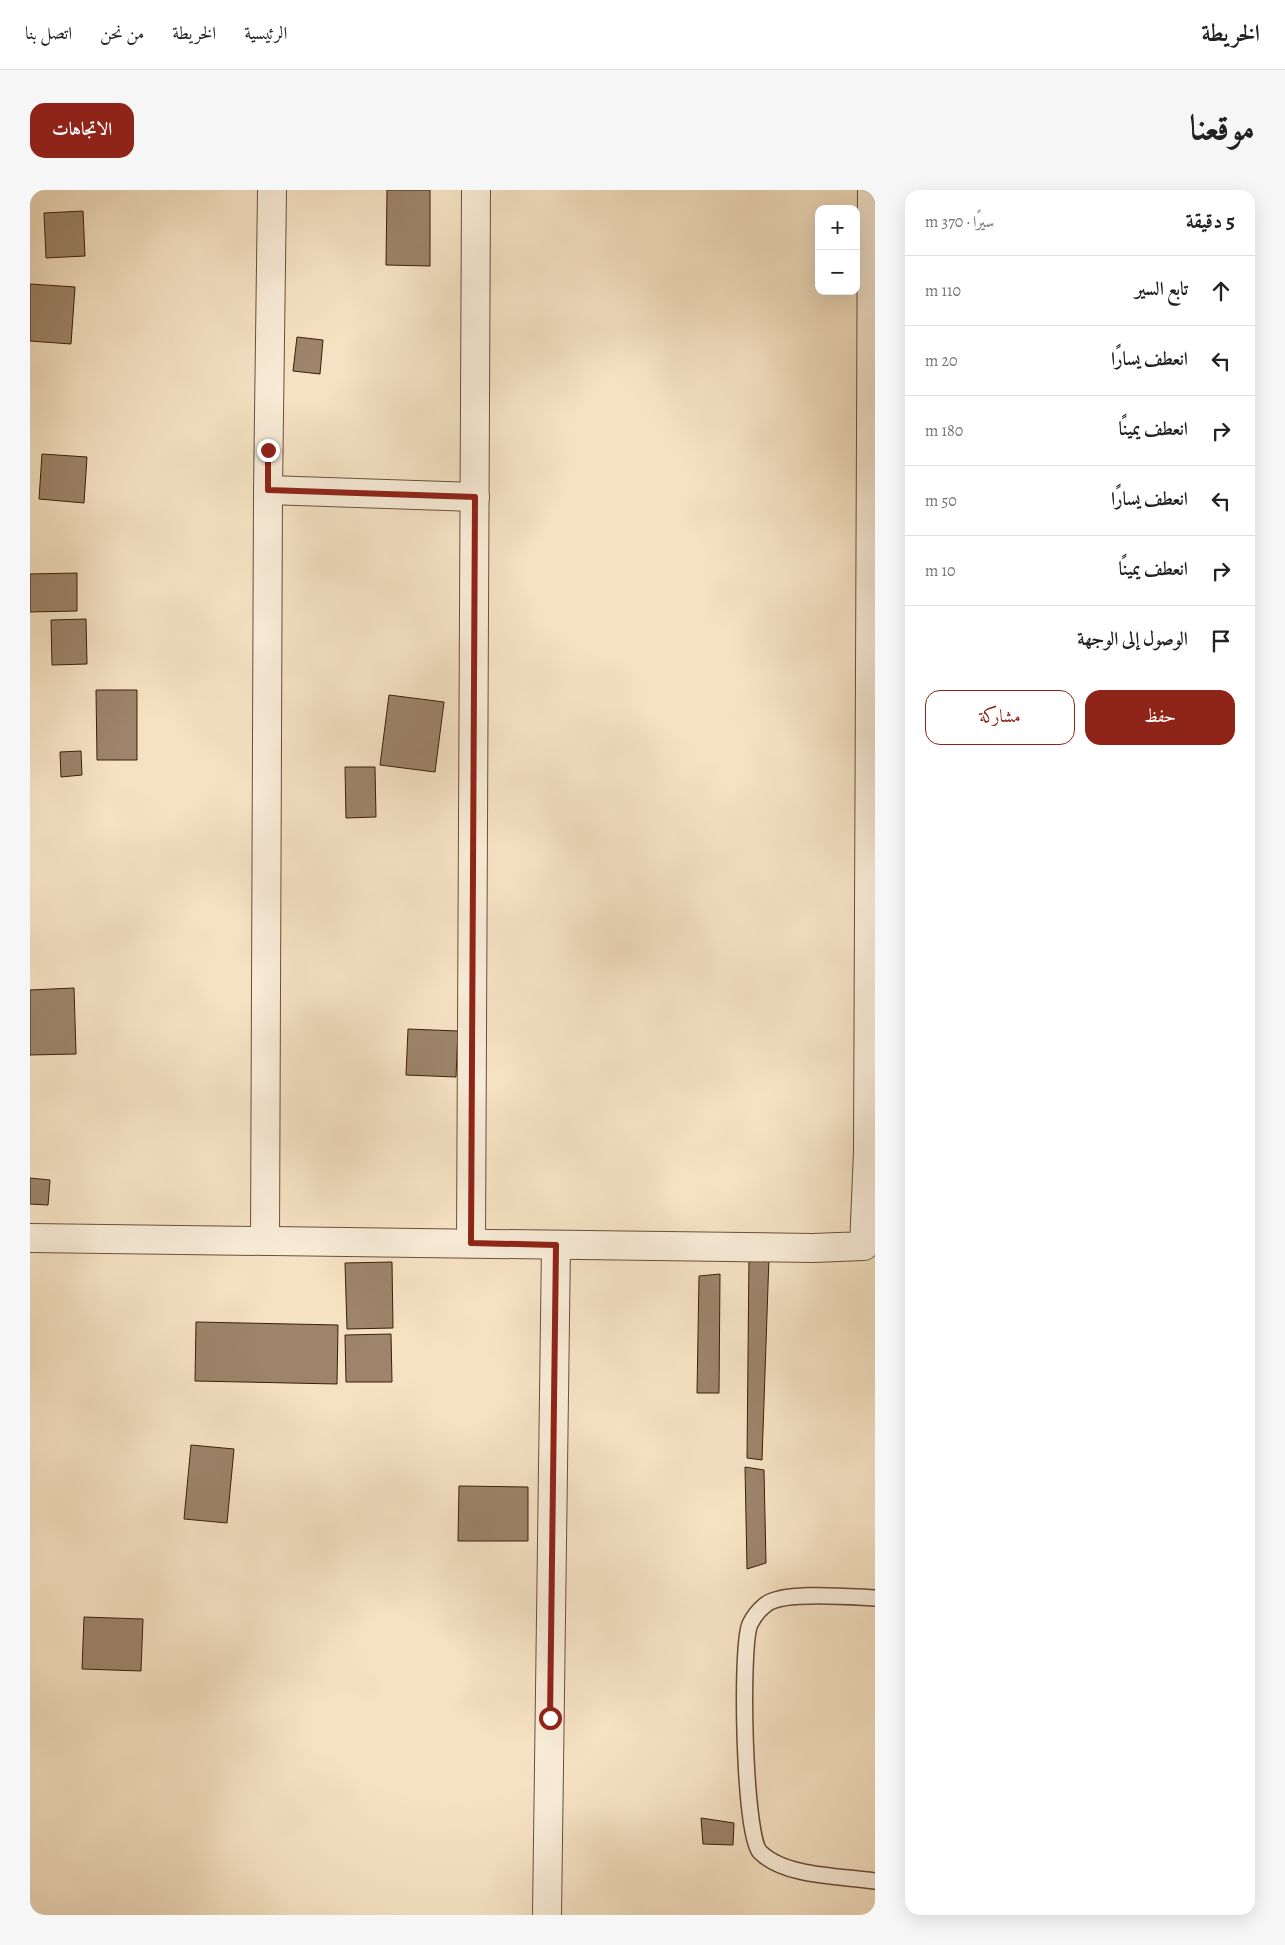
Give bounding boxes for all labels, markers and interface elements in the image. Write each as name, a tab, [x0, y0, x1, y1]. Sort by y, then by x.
text: الخريطة	[1202, 17, 1260, 49]
text: اتصل بنا	[25, 21, 72, 45]
text: من نحن	[100, 21, 144, 45]
text: الخريطة	[172, 21, 216, 45]
text: الرئيسية	[244, 21, 287, 45]
button: الاتجاهات	[30, 103, 134, 158]
text: موقعنا	[1190, 103, 1255, 151]
map controls	[815, 205, 860, 295]
button: +	[815, 205, 860, 250]
text: 5 دقيقة	[1186, 207, 1235, 235]
text: سيرًا · 370 m	[925, 211, 994, 233]
button: −	[815, 250, 860, 295]
text: تابع السير	[1135, 276, 1188, 302]
icon: ahead	[1207, 277, 1235, 305]
text: 110 m	[925, 280, 961, 302]
text: انعطف يسارًا	[1111, 346, 1188, 372]
icon: left	[1207, 347, 1235, 375]
text: 20 m	[925, 350, 958, 372]
text: انعطف يمينًا	[1118, 416, 1188, 442]
icon: right	[1207, 417, 1235, 445]
text: 180 m	[925, 420, 963, 442]
route end	[257, 439, 280, 462]
text: انعطف يسارًا	[1111, 486, 1188, 512]
icon: left	[1207, 487, 1235, 515]
text: 50 m	[925, 490, 957, 512]
text: انعطف يمينًا	[1118, 556, 1188, 582]
icon: right	[1207, 557, 1235, 585]
text: 10 m	[925, 560, 956, 582]
text: الوصول إلى الوجهة	[1077, 626, 1188, 652]
icon: arrive	[1207, 627, 1235, 655]
button: مشاركة	[925, 690, 1075, 745]
button: حفظ	[1085, 690, 1235, 745]
route start	[539, 1707, 562, 1730]

